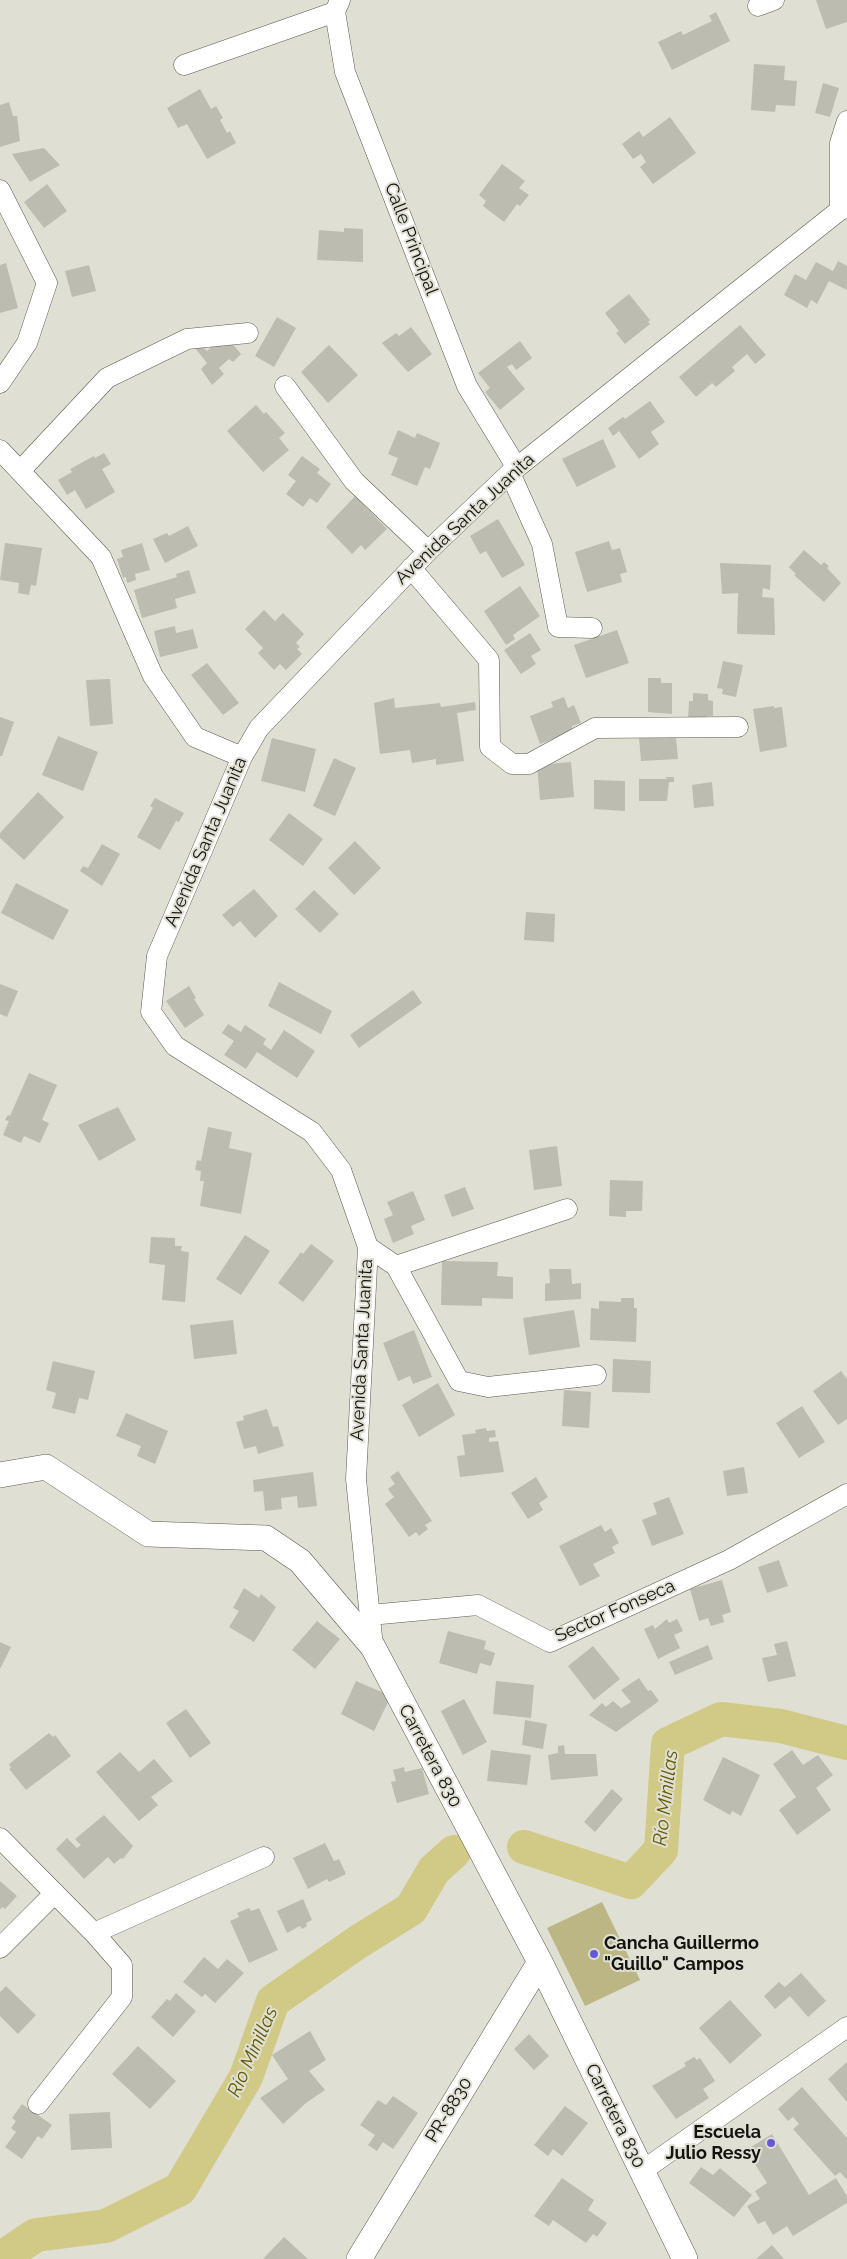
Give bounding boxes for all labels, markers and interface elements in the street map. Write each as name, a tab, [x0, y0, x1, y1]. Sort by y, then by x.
street label: Calle Principal	[380, 180, 442, 298]
street label: Avenida Santa Juanita	[391, 449, 539, 589]
street label: Avenida Santa Juanita	[160, 754, 252, 930]
street label: Avenida Santa Juanita	[346, 1258, 378, 1442]
street label: Sector Fonseca	[552, 1575, 678, 1647]
street label: Carretera 830	[394, 1701, 466, 1811]
water label: Río Minillas	[649, 1749, 683, 1847]
place label: Cancha Guillermo "Guillo" Campos	[604, 1933, 759, 1976]
marker: Cancha Guillermo "Guillo" Campos	[588, 1948, 600, 1960]
water label: Río Minillas	[223, 2003, 283, 2101]
street label: Carretera 830	[580, 2060, 650, 2172]
street label: PR-8830	[421, 2073, 477, 2147]
place label: Escuela Julio Ressy	[666, 2122, 761, 2164]
marker: Escuela Julio Ressy	[765, 2137, 777, 2149]

